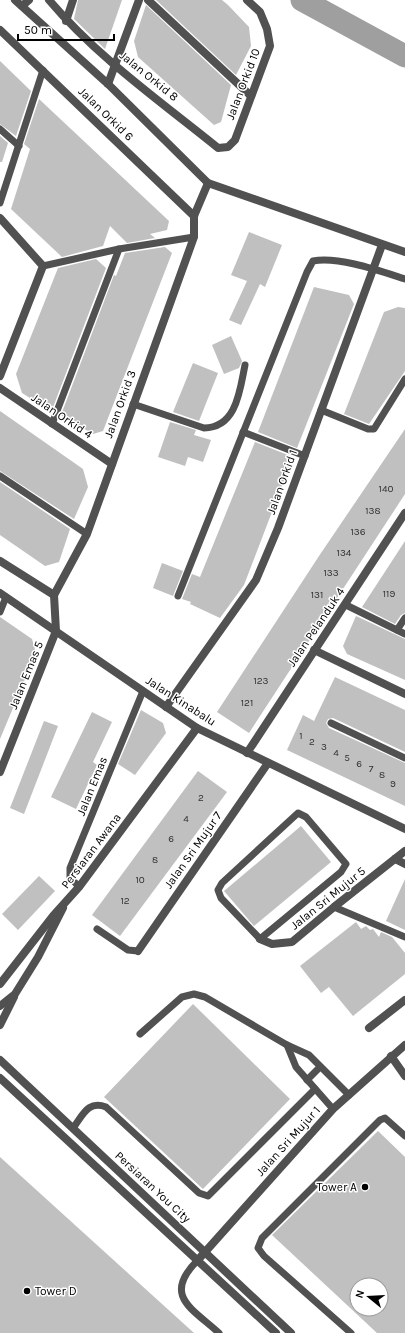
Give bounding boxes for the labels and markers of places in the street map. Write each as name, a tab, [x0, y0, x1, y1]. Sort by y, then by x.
place label: Tower A	[316, 1180, 357, 1194]
marker: Tower A	[360, 1182, 370, 1192]
place label: Tower D	[35, 1284, 77, 1298]
marker: Tower D	[22, 1286, 32, 1296]

